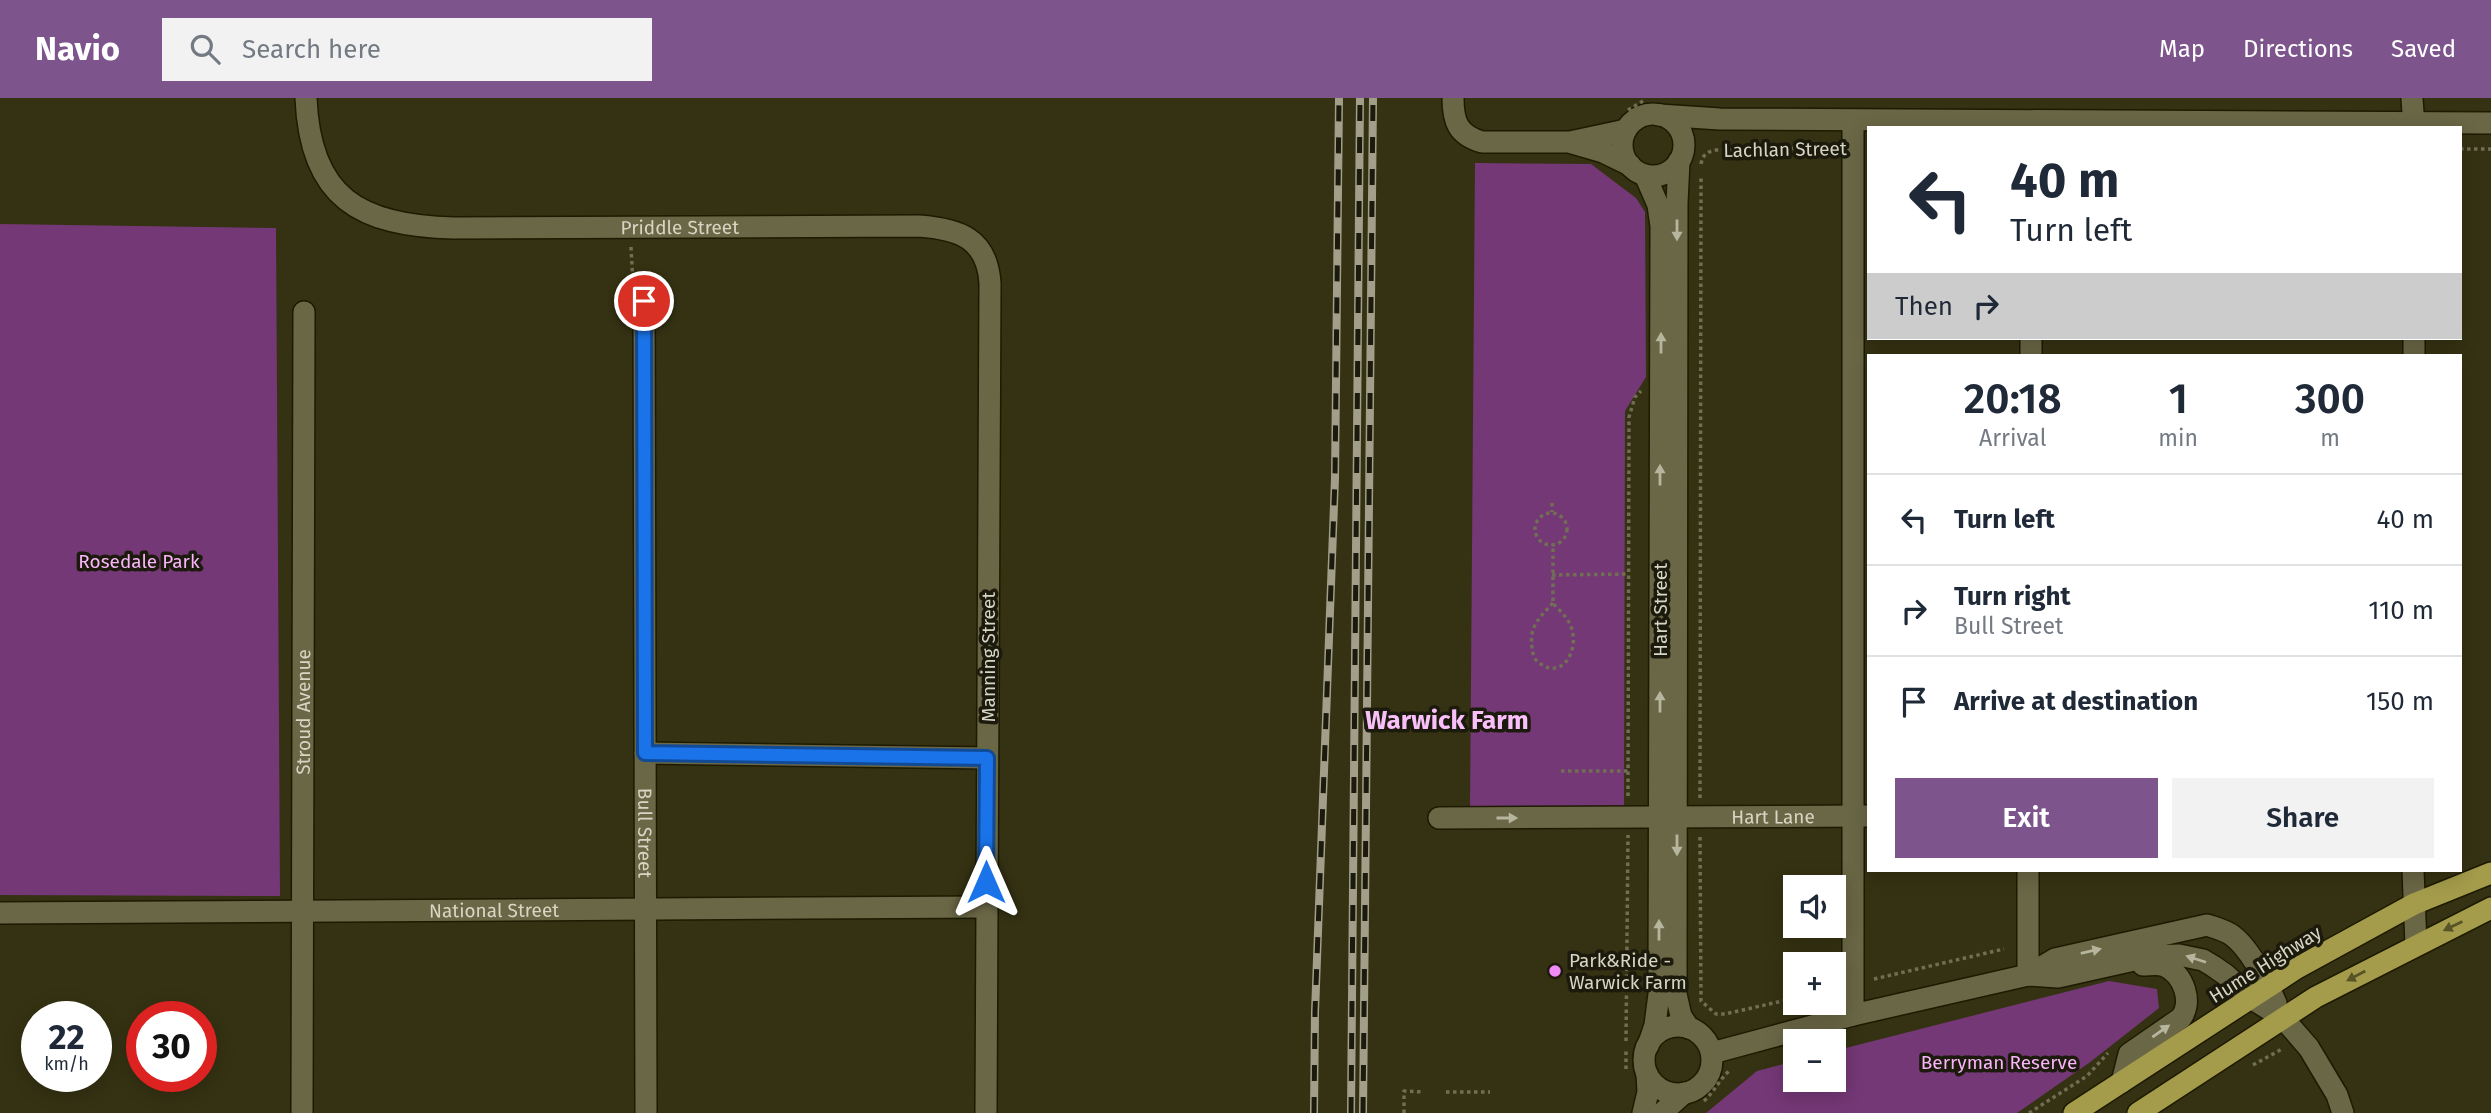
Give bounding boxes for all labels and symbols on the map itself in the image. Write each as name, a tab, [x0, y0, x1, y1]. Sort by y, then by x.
street label: Lachlan Street	[1723, 137, 1847, 162]
street label: Priddle Street	[620, 216, 739, 239]
one-way arrow	[1671, 219, 1683, 241]
pin	[614, 271, 674, 331]
one-way arrow	[1655, 332, 1666, 354]
one-way arrow	[1654, 464, 1666, 486]
park label: Rosedale Park	[78, 550, 200, 573]
street label: Hart Street	[1649, 563, 1672, 657]
street label: Manning Street	[977, 592, 1000, 722]
street label: Stroud Avenue	[292, 649, 315, 775]
one-way arrow	[1654, 691, 1666, 713]
district label: Warwick Farm	[1365, 705, 1529, 736]
street label: Bull Street	[633, 788, 656, 878]
street label: Hart Lane	[1731, 805, 1815, 829]
one-way arrow	[1497, 812, 1519, 824]
one-way arrow	[1672, 835, 1683, 857]
position arrow	[949, 845, 1023, 919]
street label: National Street	[429, 899, 559, 922]
one-way arrow	[1653, 918, 1665, 940]
street label: Hume Highway	[2205, 920, 2326, 1008]
one-way arrow	[2443, 921, 2463, 932]
one-way arrow	[2080, 945, 2102, 956]
place label: Park&Ride - Warwick Farm	[1569, 949, 1687, 994]
one-way arrow	[2185, 954, 2206, 964]
marker: Park&Ride - Warwick Farm	[1547, 963, 1563, 979]
one-way arrow	[2345, 970, 2365, 982]
speed limit sign: 30	[126, 1001, 217, 1092]
one-way arrow	[2152, 1024, 2170, 1038]
park label: Berryman Reserve	[1921, 1051, 2077, 1074]

